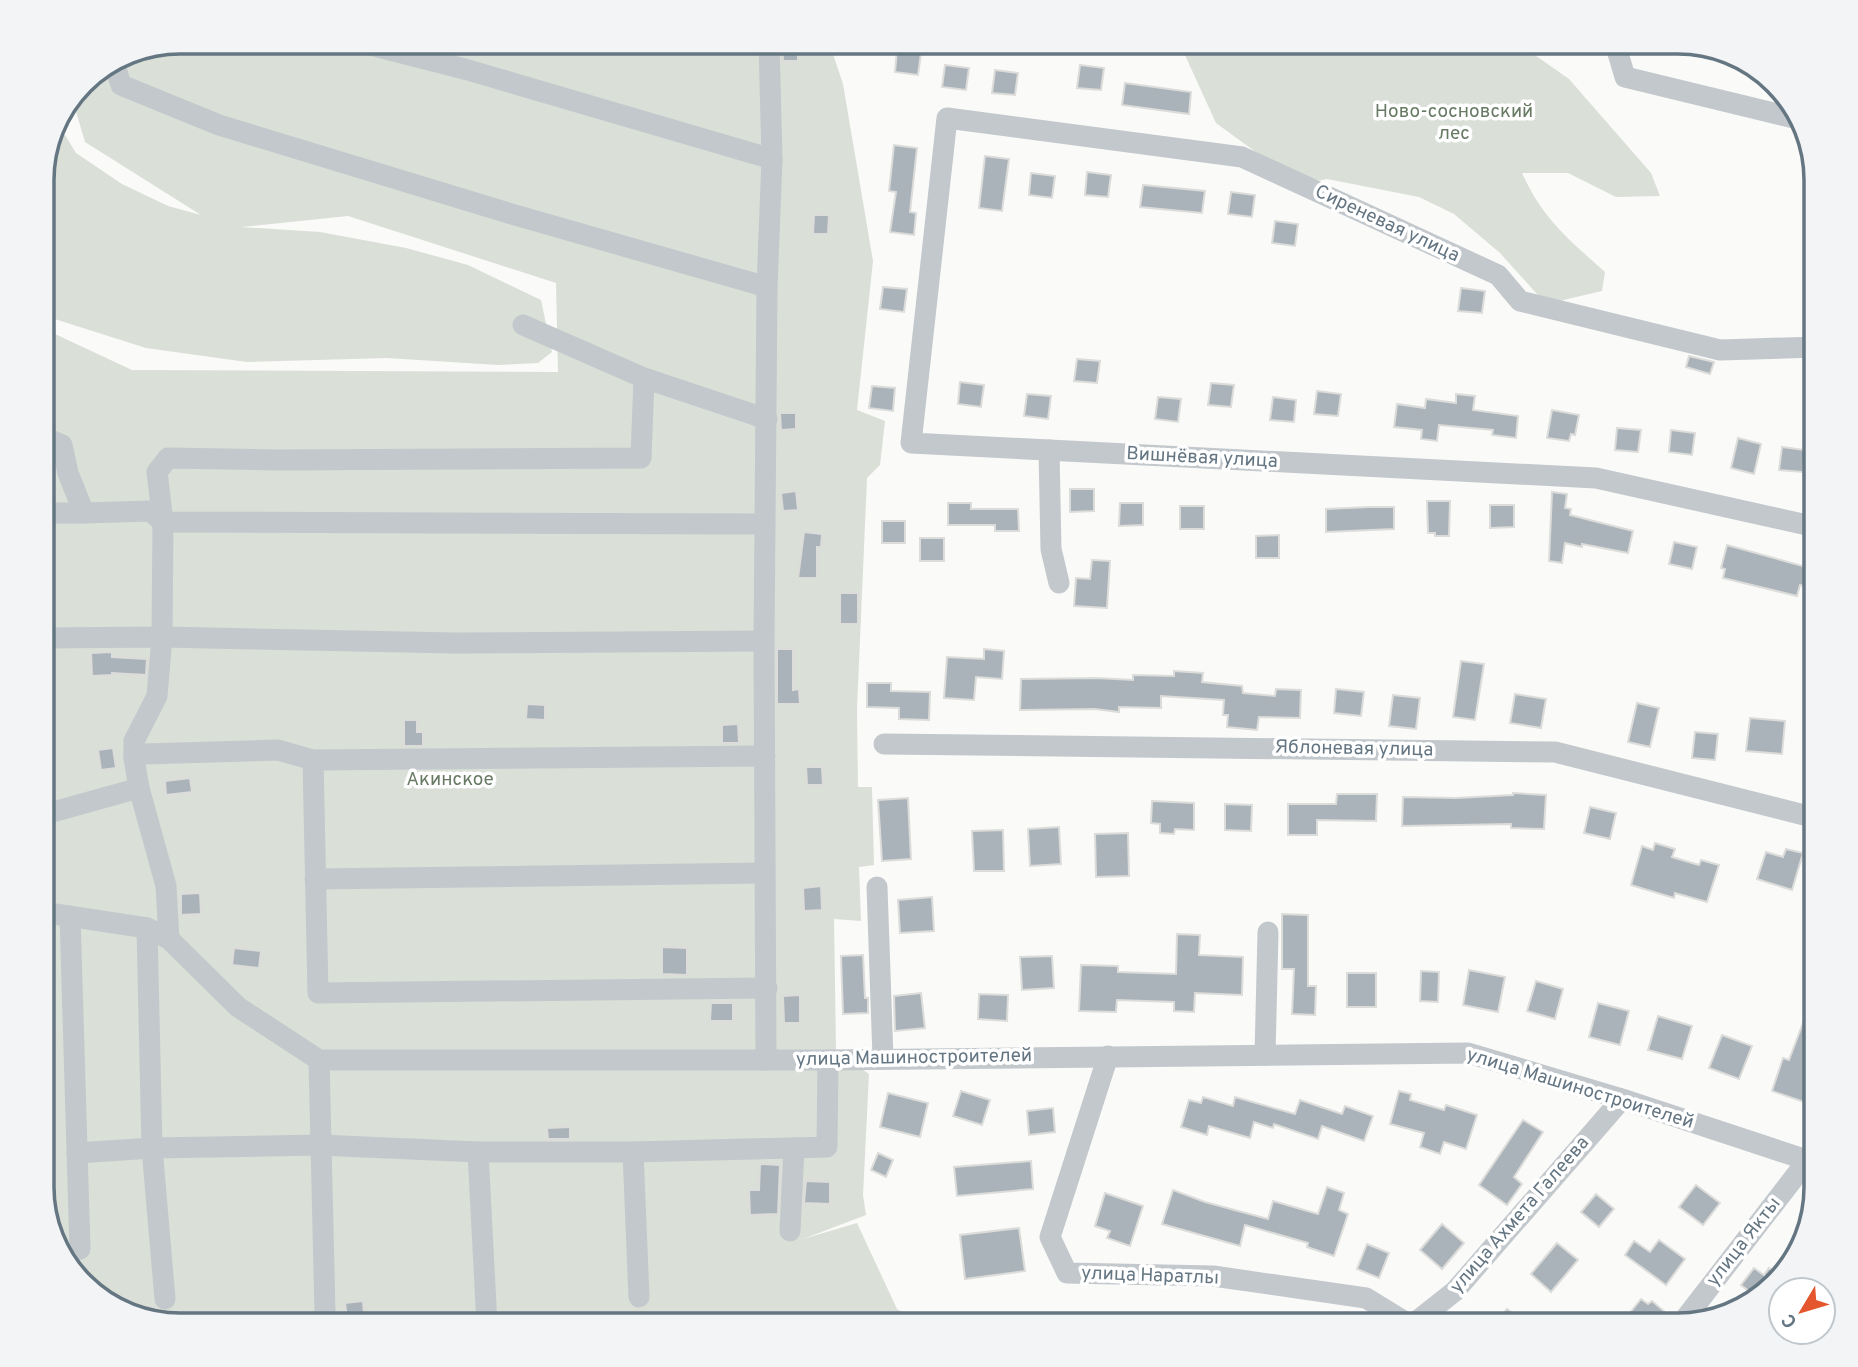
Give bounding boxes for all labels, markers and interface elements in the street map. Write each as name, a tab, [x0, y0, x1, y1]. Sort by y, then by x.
park label: Ново-сосновский лес	[1375, 100, 1533, 146]
street label: Сиреневая улица	[1311, 180, 1463, 268]
street label: Вишнёвая улица	[1126, 442, 1278, 474]
street label: Яблоневая улица	[1274, 736, 1434, 762]
park label: Акинское	[406, 768, 494, 792]
street label: улица Машиностроителей	[1463, 1043, 1697, 1135]
street label: улица Машиностроителей	[796, 1044, 1032, 1072]
street label: улица Ахмета Галеева	[1445, 1131, 1595, 1299]
street label: улица Якты	[1702, 1192, 1786, 1292]
street label: улица Наратлы	[1081, 1262, 1219, 1290]
north arrow	[1767, 1276, 1837, 1346]
text: С	[1777, 1308, 1803, 1332]

